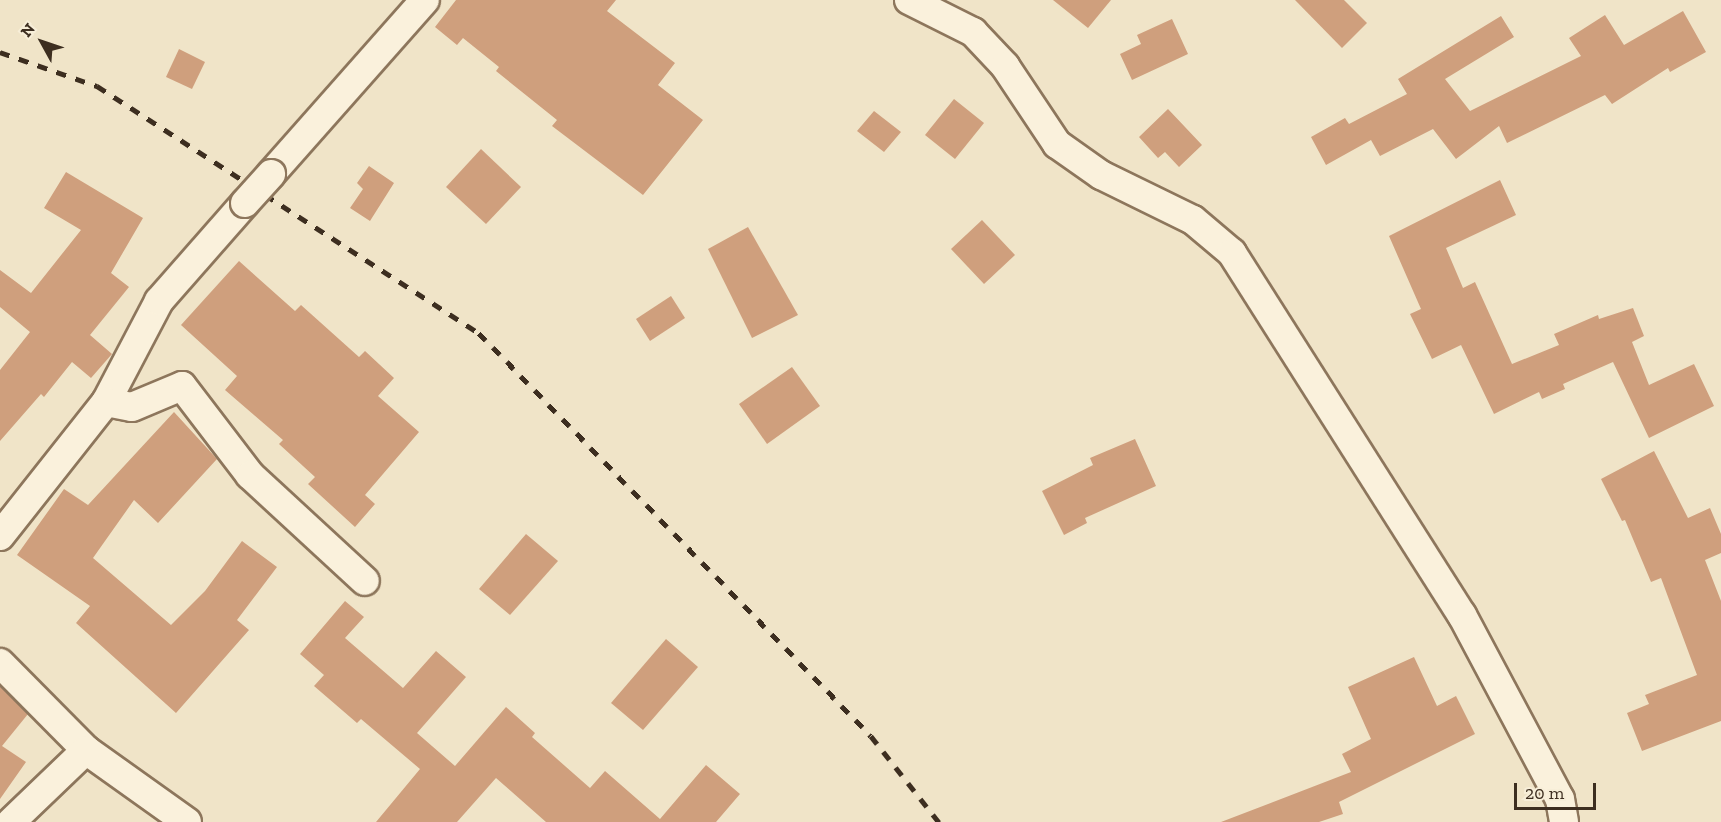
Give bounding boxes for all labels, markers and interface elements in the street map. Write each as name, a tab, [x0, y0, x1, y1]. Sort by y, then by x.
north arrow	[12, 12, 72, 72]
text: N	[17, 19, 39, 41]
scale bar	[1517, 771, 1600, 809]
text: 20 m	[1525, 782, 1564, 804]

